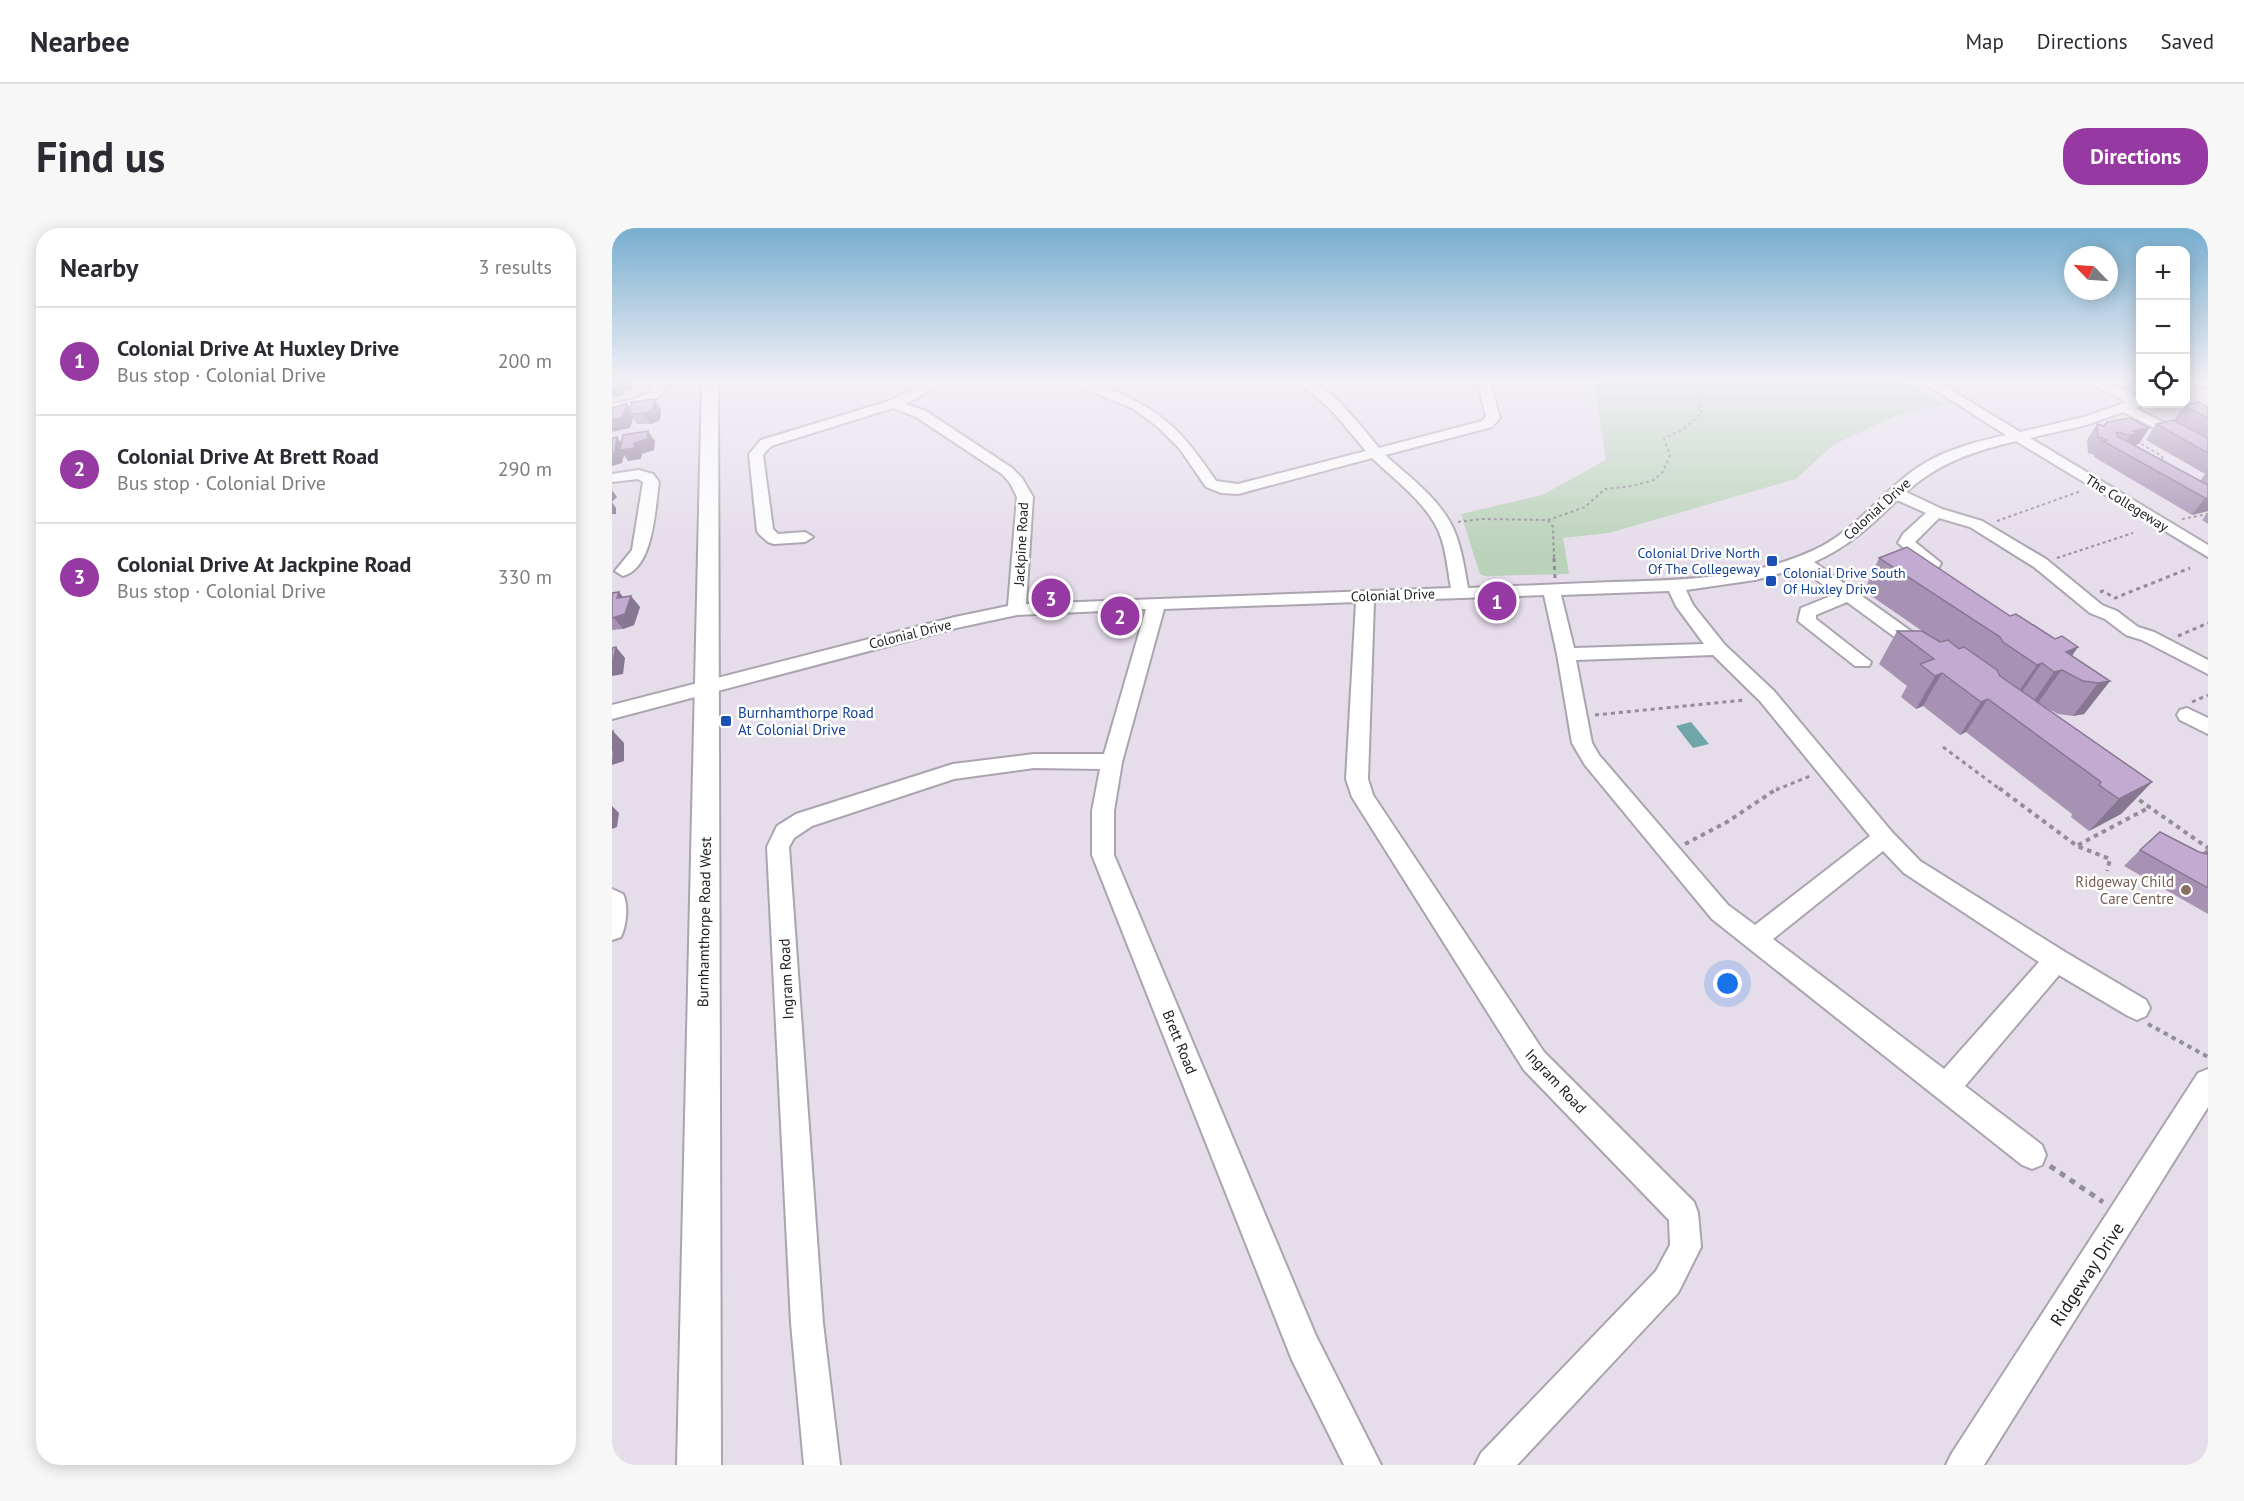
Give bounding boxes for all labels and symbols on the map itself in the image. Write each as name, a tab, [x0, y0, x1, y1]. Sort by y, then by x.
north arrow	[2064, 246, 2118, 300]
street label: The Collegeway	[2082, 470, 2172, 536]
street label: Colonial Drive	[1840, 474, 1914, 544]
street label: Jackpine Road	[1010, 502, 1032, 587]
place label: Colonial Drive North Of The Collegeway	[1638, 544, 1760, 578]
marker: Colonial Drive North Of The Collegeway	[1765, 554, 1779, 568]
place label: Colonial Drive South Of Huxley Drive	[1783, 564, 1906, 598]
marker: Colonial Drive South Of Huxley Drive	[1764, 574, 1778, 588]
pin: 3	[1032, 576, 1070, 620]
pin: 1	[1478, 578, 1516, 623]
street label: Colonial Drive	[1351, 585, 1435, 605]
pin: 2	[1100, 594, 1140, 638]
street label: Colonial Drive	[867, 615, 953, 653]
place label: Burnhamthorpe Road At Colonial Drive	[738, 703, 874, 739]
marker: Burnhamthorpe Road At Colonial Drive	[719, 714, 733, 728]
street label: Burnhamthorpe Road West	[693, 837, 715, 1007]
place label: Ridgeway Child Care Centre	[2075, 872, 2174, 908]
marker: Ridgeway Child Care Centre	[2179, 883, 2193, 897]
street label: Ingram Road	[774, 938, 798, 1020]
your location	[1713, 969, 1742, 998]
street label: Brett Road	[1159, 1007, 1201, 1077]
street label: Ingram Road	[1521, 1045, 1591, 1117]
street label: Ridgeway Drive	[2045, 1218, 2129, 1330]

